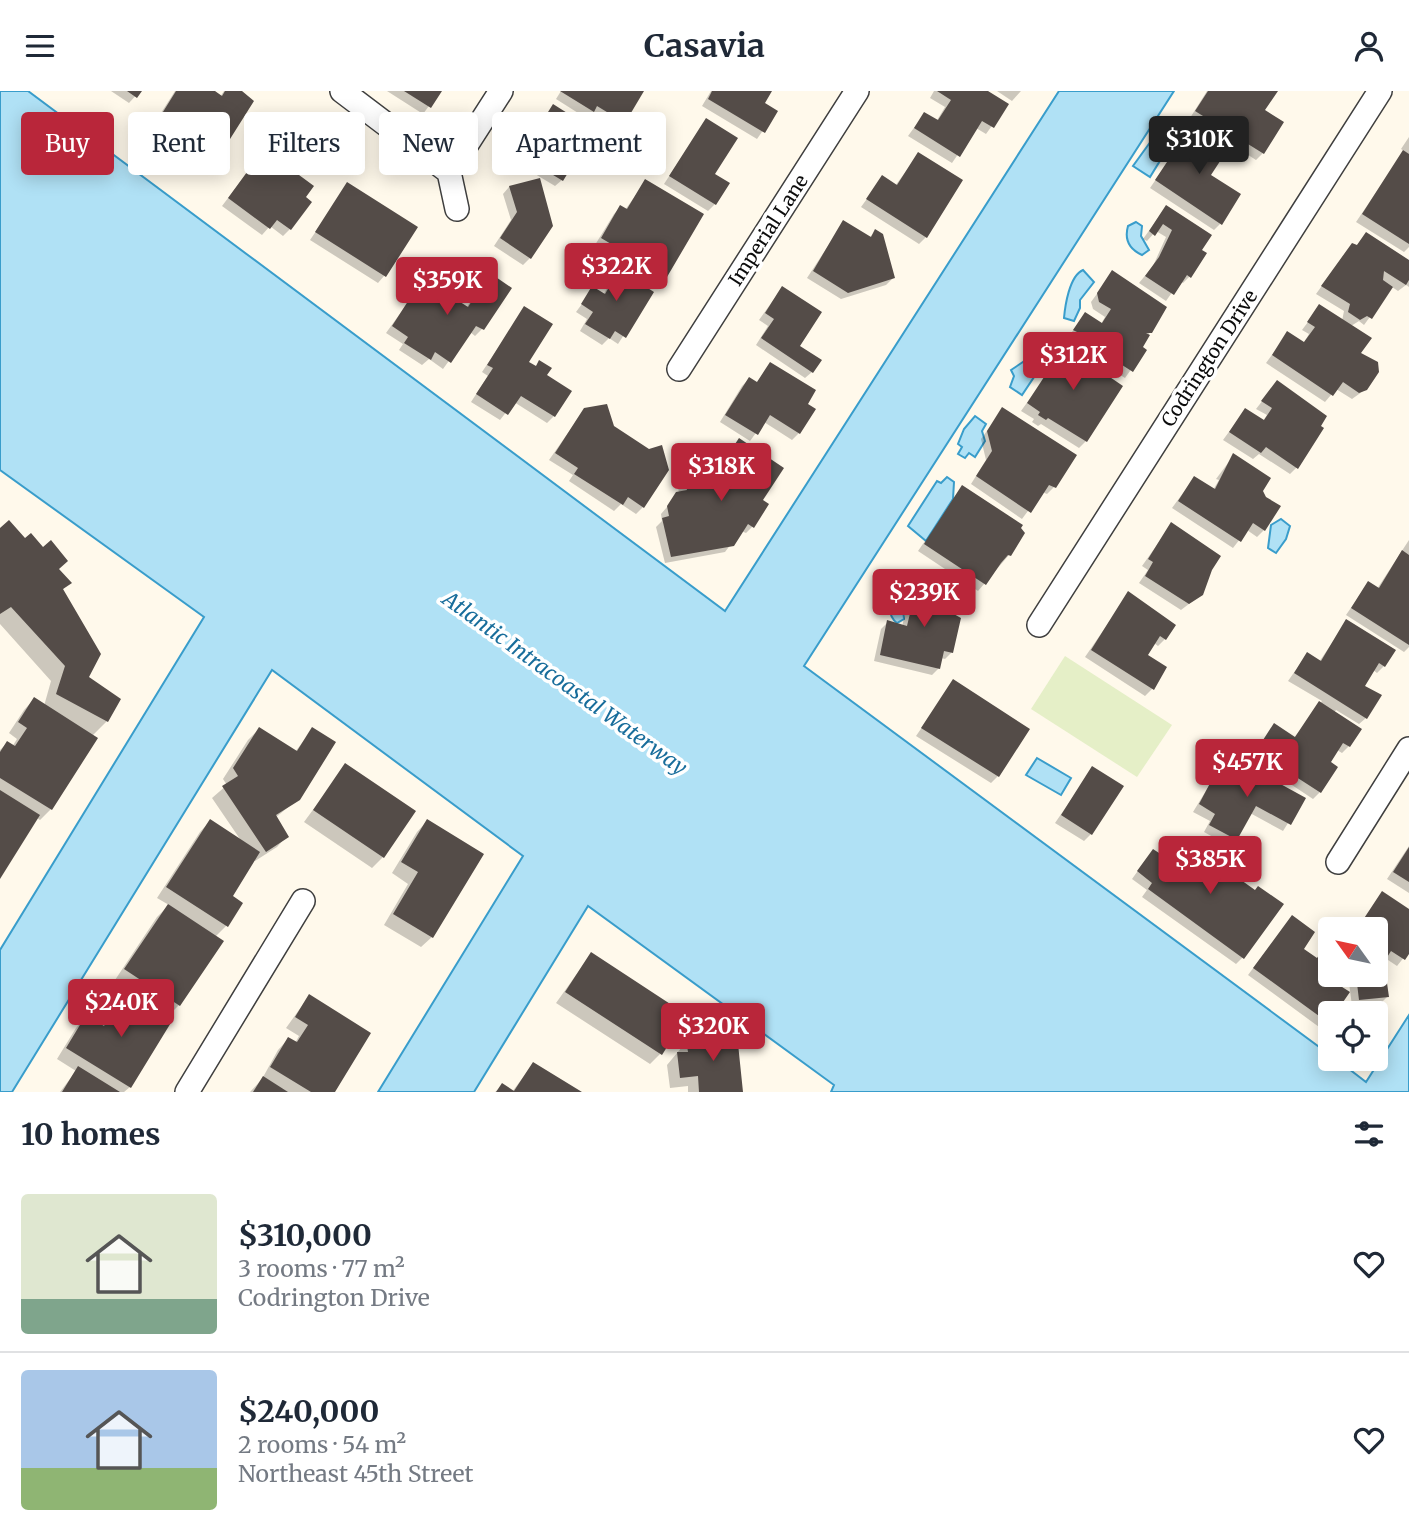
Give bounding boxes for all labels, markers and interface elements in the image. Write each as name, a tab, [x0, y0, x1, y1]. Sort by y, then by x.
text: Casavia	[644, 26, 765, 66]
icon: menu	[21, 27, 59, 65]
icon: person	[1350, 27, 1388, 65]
chip: Buy	[21, 112, 114, 175]
chip: Rent	[128, 112, 230, 175]
chip: Filters	[244, 112, 365, 175]
chip: New	[379, 112, 478, 175]
chip: Apartment	[492, 112, 666, 175]
pin: $310K	[1150, 116, 1248, 176]
text: $310K	[1165, 124, 1233, 153]
street label: Imperial Lane	[723, 170, 813, 290]
pin: $322K	[567, 243, 665, 303]
text: $322K	[581, 251, 651, 280]
pin: $359K	[398, 257, 496, 317]
text: $359K	[412, 265, 482, 294]
street label: Codrington Drive	[1156, 285, 1262, 431]
pin: $312K	[1024, 333, 1122, 392]
text: $312K	[1039, 340, 1107, 369]
pin: $318K	[672, 443, 770, 503]
text: $318K	[687, 451, 755, 480]
pin: $239K	[875, 569, 973, 629]
text: $239K	[889, 577, 959, 606]
water label: Atlantic Intracoastal Waterway	[436, 584, 693, 781]
pin: $457K	[1198, 739, 1296, 799]
text: $457K	[1211, 747, 1283, 776]
pin: $385K	[1161, 837, 1259, 896]
text: $385K	[1175, 844, 1246, 873]
north arrow	[1318, 917, 1388, 987]
map controls	[1318, 917, 1388, 1071]
pin: $240K	[72, 979, 170, 1039]
text: $240K	[84, 987, 158, 1016]
button: locate	[1318, 1001, 1388, 1071]
pin: $320K	[664, 1003, 762, 1063]
text: $320K	[677, 1011, 749, 1040]
text: 10 homes	[21, 1115, 161, 1153]
icon: filters	[1350, 1115, 1388, 1153]
text: $310,000	[238, 1216, 372, 1254]
icon: home	[77, 1222, 161, 1306]
icon: heart	[1350, 1245, 1388, 1283]
text: 3 rooms · 77 m²	[238, 1254, 405, 1283]
text: Codrington Drive	[238, 1283, 430, 1312]
text: $240,000	[238, 1392, 379, 1430]
icon: home	[77, 1398, 161, 1482]
icon: heart	[1350, 1421, 1388, 1459]
text: 2 rooms · 54 m²	[238, 1430, 406, 1459]
text: Northeast 45th Street	[238, 1459, 474, 1488]

